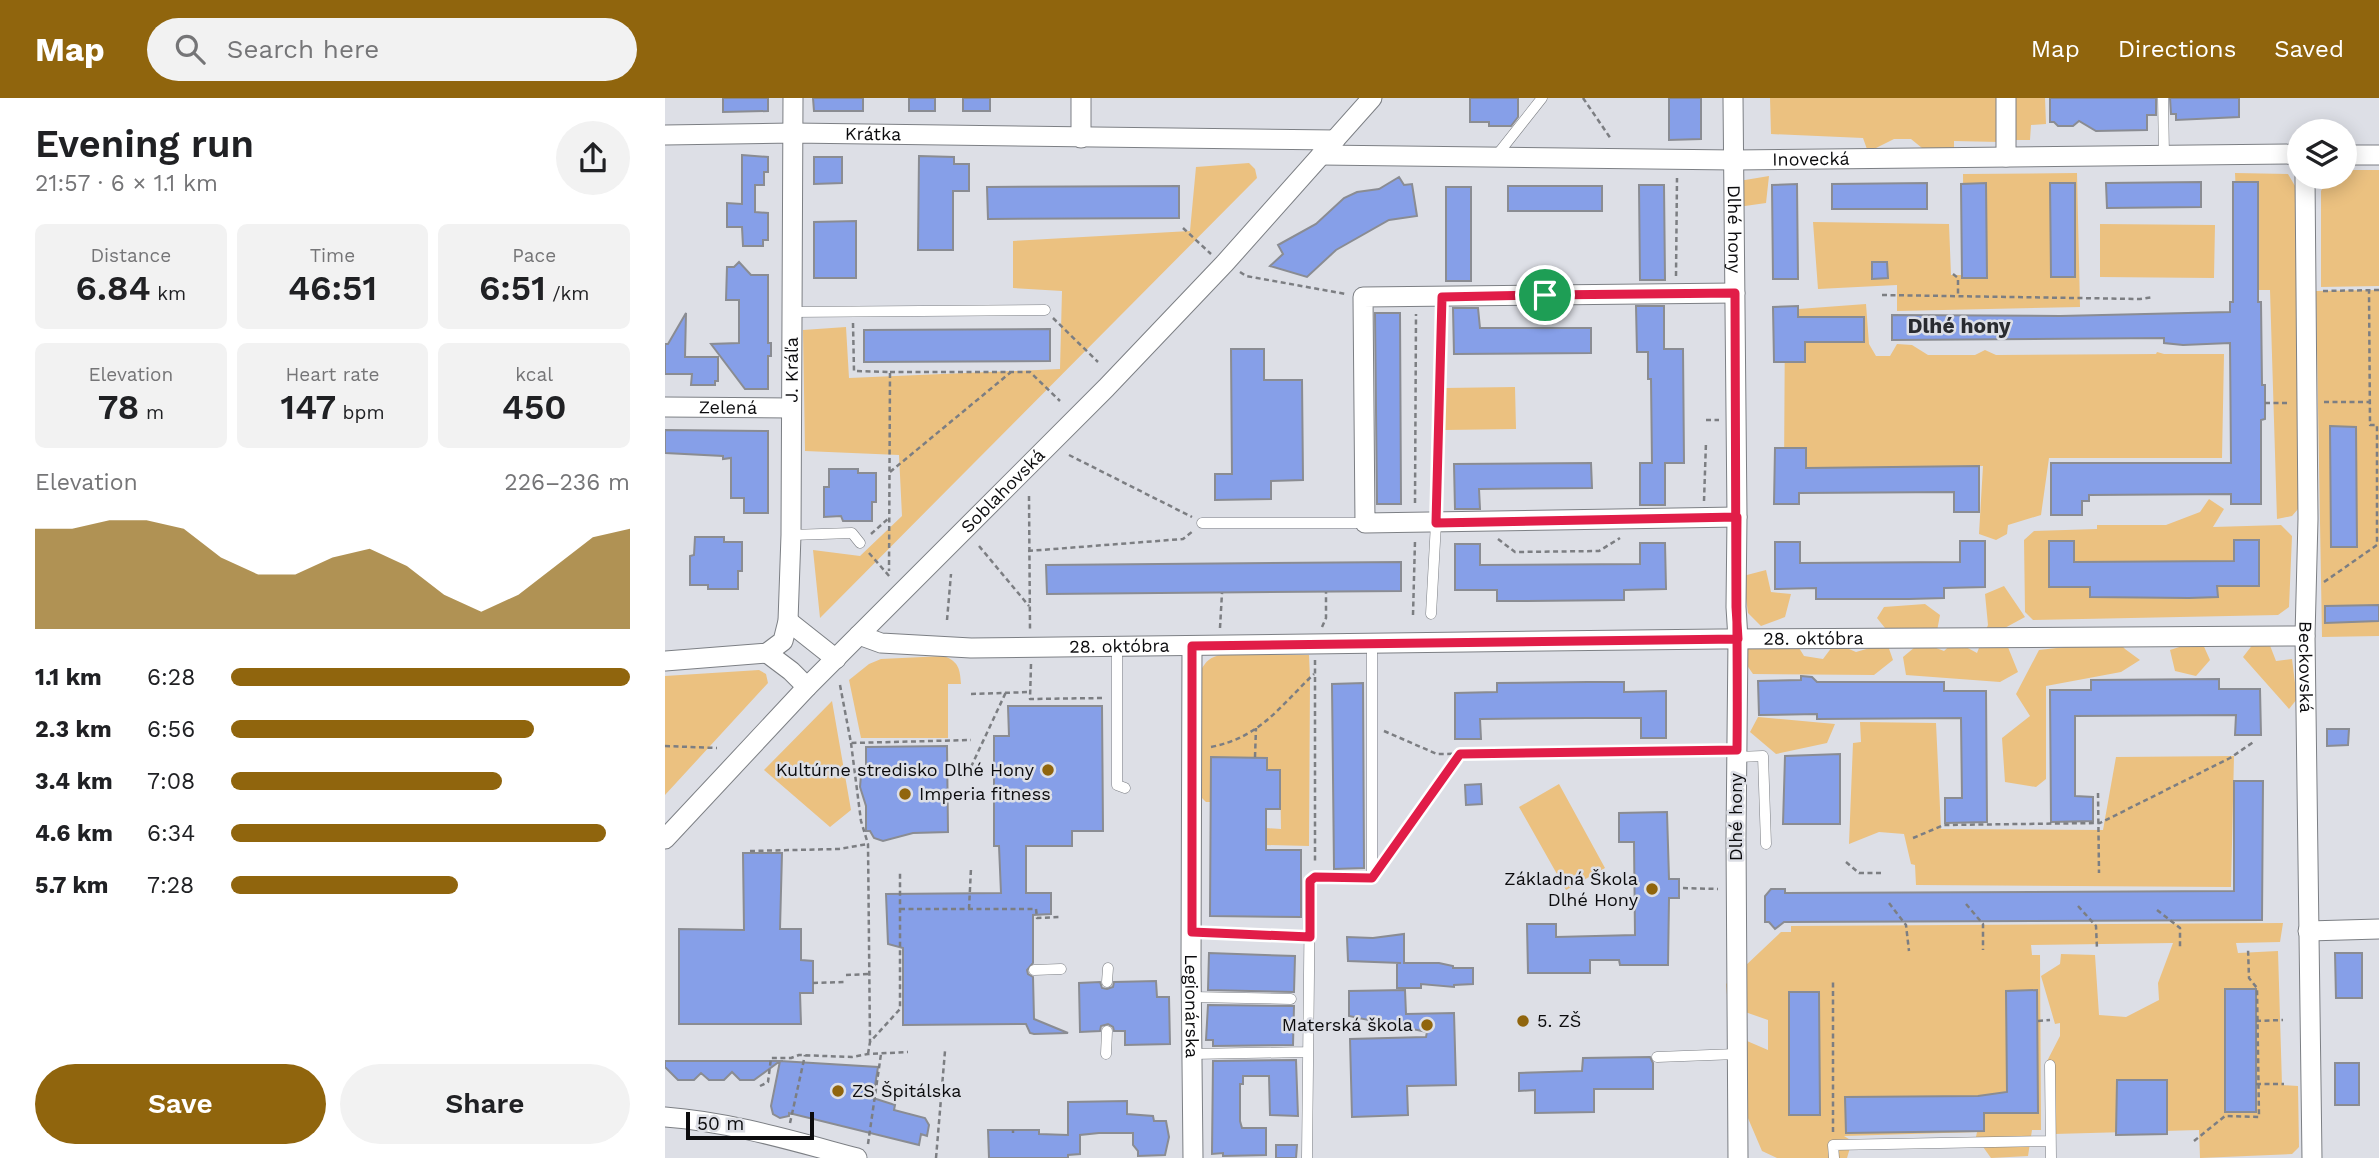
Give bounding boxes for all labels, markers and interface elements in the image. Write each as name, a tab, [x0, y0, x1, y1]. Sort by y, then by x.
search box	[147, 18, 637, 81]
text: Map	[35, 30, 105, 69]
icon: search	[171, 30, 209, 68]
text: Search here	[227, 34, 379, 64]
text: Map	[2031, 35, 2080, 63]
text: Directions	[2118, 35, 2236, 63]
text: Saved	[2274, 35, 2344, 63]
map controls	[2287, 119, 2357, 189]
button: layers	[2287, 119, 2357, 189]
button: share	[556, 121, 630, 195]
text: Evening run	[35, 122, 254, 166]
street label: Krátka	[845, 123, 901, 144]
street label: Inovecká	[1772, 148, 1850, 170]
text: 21:57 · 6 × 1.1 km	[35, 170, 218, 197]
street label: Dlhé hony	[1724, 185, 1746, 274]
text: Distance	[90, 244, 171, 267]
text: Time	[310, 244, 355, 267]
text: Pace	[512, 244, 556, 267]
pin	[1515, 265, 1575, 325]
text: 6.84	[76, 267, 151, 309]
text: 46:51	[288, 267, 377, 309]
text: 6:51	[479, 267, 546, 309]
icon: arrive	[1526, 276, 1564, 314]
text: km	[151, 282, 186, 305]
text: /km	[546, 282, 589, 305]
district label: Dlhé hony	[1907, 313, 2011, 338]
street label: J. Kráľa	[781, 337, 802, 403]
text: Elevation	[88, 363, 173, 386]
text: Heart rate	[286, 363, 379, 386]
text: kcal	[515, 363, 553, 386]
text: 78	[98, 386, 139, 428]
text: 147	[280, 386, 336, 428]
text: 450	[502, 386, 567, 428]
street label: Zelená	[699, 396, 757, 418]
text: m	[139, 401, 164, 424]
text: bpm	[336, 401, 385, 424]
street label: Soblahovská	[956, 444, 1049, 537]
text: Elevation	[35, 469, 138, 496]
text: 226–236 m	[504, 469, 630, 496]
street label: Beckovská	[2295, 621, 2317, 713]
street label: 28. októbra	[1763, 627, 1864, 649]
street label: 28. októbra	[1069, 635, 1170, 657]
text: 1.1 km	[35, 664, 102, 691]
text: 6:28	[147, 664, 195, 691]
text: 2.3 km	[35, 716, 112, 743]
text: 6:56	[147, 716, 195, 743]
place label: Kultúrne stredisko Dlhé Hony	[776, 759, 1035, 780]
marker: Kultúrne stredisko Dlhé Hony	[1040, 762, 1056, 778]
text: 3.4 km	[35, 768, 113, 795]
text: 7:08	[147, 768, 195, 795]
street label: Dlhé hony	[1725, 772, 1746, 861]
place label: Imperia fitness	[919, 783, 1051, 804]
marker: Imperia fitness	[897, 786, 913, 802]
text: 4.6 km	[35, 820, 113, 847]
text: 6:34	[147, 820, 195, 847]
place label: Základná Škola Dlhé Hony	[1504, 868, 1639, 910]
text: 5.7 km	[35, 872, 108, 899]
text: 7:28	[147, 872, 194, 899]
marker: Základná Škola Dlhé Hony	[1644, 881, 1660, 897]
street label: Legionárska	[1181, 954, 1203, 1058]
place label: 5. ZŠ	[1537, 1010, 1581, 1031]
marker: 5. ZŠ	[1515, 1013, 1531, 1029]
place label: Materská škola	[1282, 1014, 1413, 1035]
marker: Materská škola	[1419, 1017, 1435, 1033]
button: Save	[35, 1064, 326, 1144]
button: Share	[340, 1064, 630, 1144]
place label: ZS Špitálska	[852, 1080, 961, 1101]
marker: ZS Špitálska	[830, 1083, 846, 1099]
scale bar	[686, 1109, 814, 1141]
text: 50 m	[697, 1112, 744, 1135]

